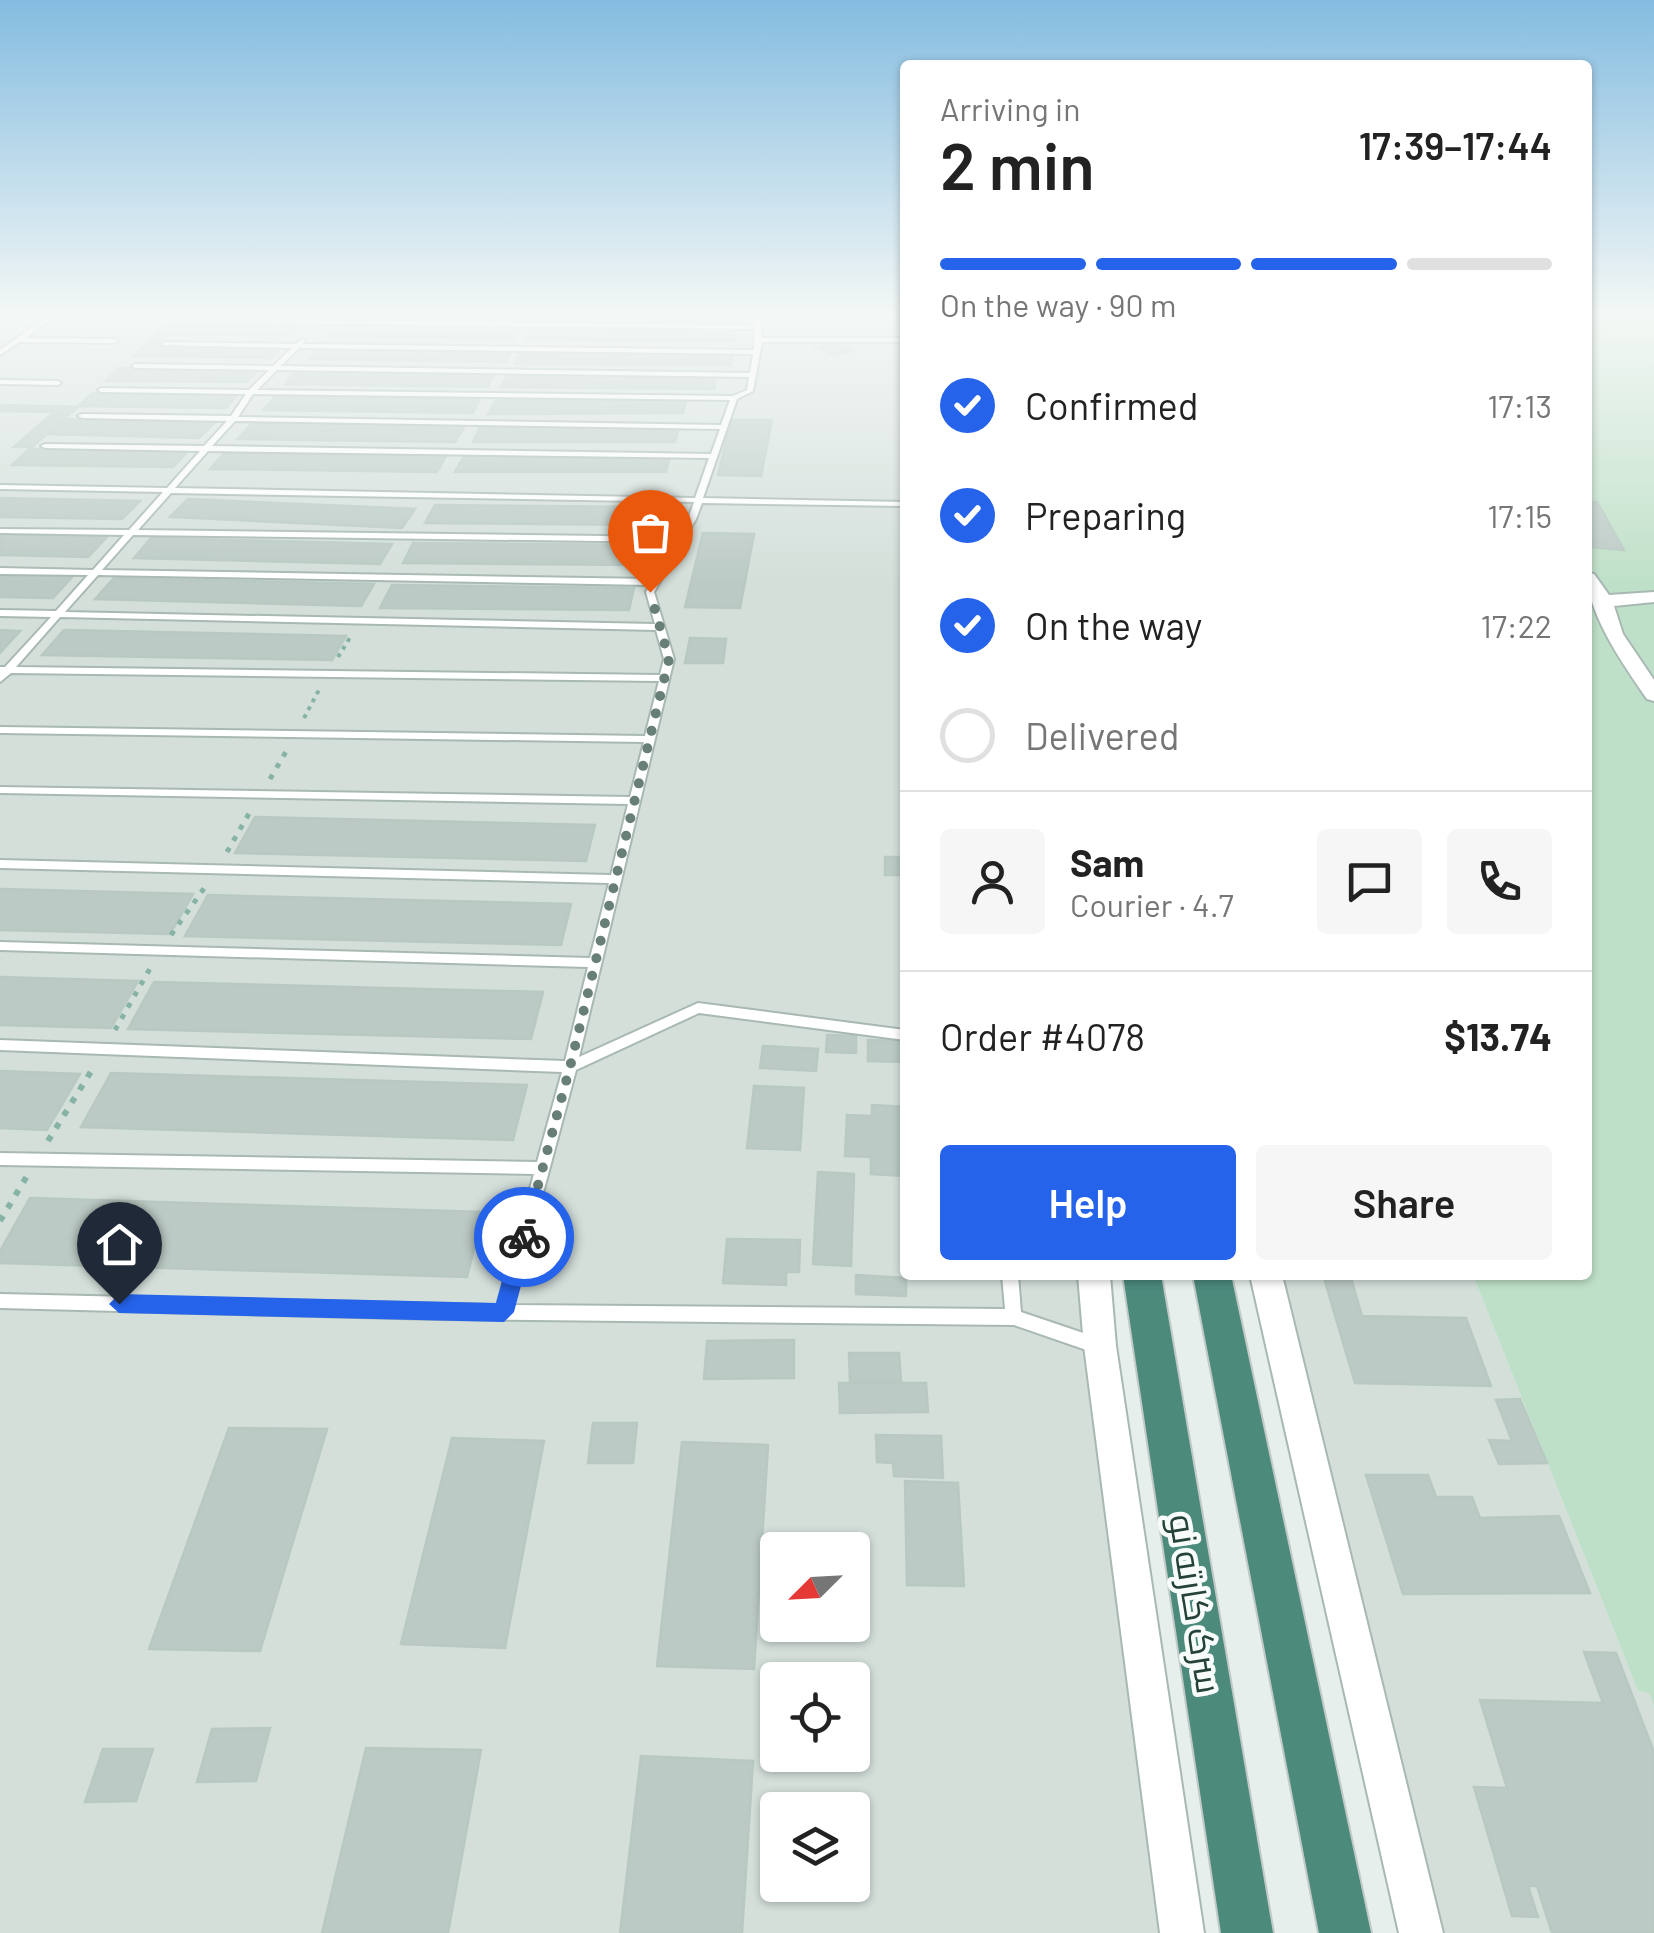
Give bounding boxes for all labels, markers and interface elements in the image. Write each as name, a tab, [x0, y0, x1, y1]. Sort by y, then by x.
text: Arriving in	[940, 89, 1080, 127]
text: 17:39–17:44	[1359, 122, 1552, 168]
text: 2 min	[940, 125, 1095, 203]
text: On the way · 90 m	[940, 285, 1176, 323]
icon: check	[940, 378, 995, 433]
text: Confirmed	[1025, 382, 1198, 428]
text: 17:13	[1487, 386, 1552, 424]
icon: check	[940, 488, 995, 543]
pin	[608, 490, 693, 593]
text: Preparing	[1025, 492, 1186, 538]
text: 17:15	[1487, 496, 1552, 534]
icon: bag	[623, 505, 678, 560]
icon: check	[940, 598, 995, 653]
text: On the way	[1025, 602, 1202, 648]
text: 17:22	[1481, 606, 1552, 644]
text: Delivered	[1025, 712, 1179, 758]
button: person	[940, 829, 1045, 934]
button: chat	[1317, 829, 1422, 934]
button: phone	[1447, 829, 1552, 934]
text: Sam	[1070, 839, 1144, 885]
text: Courier · 4.7	[1070, 885, 1234, 923]
text: Order #4078	[940, 1013, 1145, 1059]
text: $13.74	[1444, 1013, 1552, 1059]
button: Help	[940, 1145, 1236, 1260]
button: Share	[1256, 1145, 1552, 1260]
courier	[474, 1187, 574, 1287]
pin	[77, 1202, 162, 1305]
icon: bike	[497, 1210, 552, 1265]
icon: home	[92, 1217, 147, 1272]
street label: سرک کارته نو	[1161, 1511, 1232, 1696]
north arrow	[760, 1532, 870, 1642]
map controls	[760, 1532, 870, 1902]
button: locate	[760, 1662, 870, 1772]
button: layers	[760, 1792, 870, 1902]

